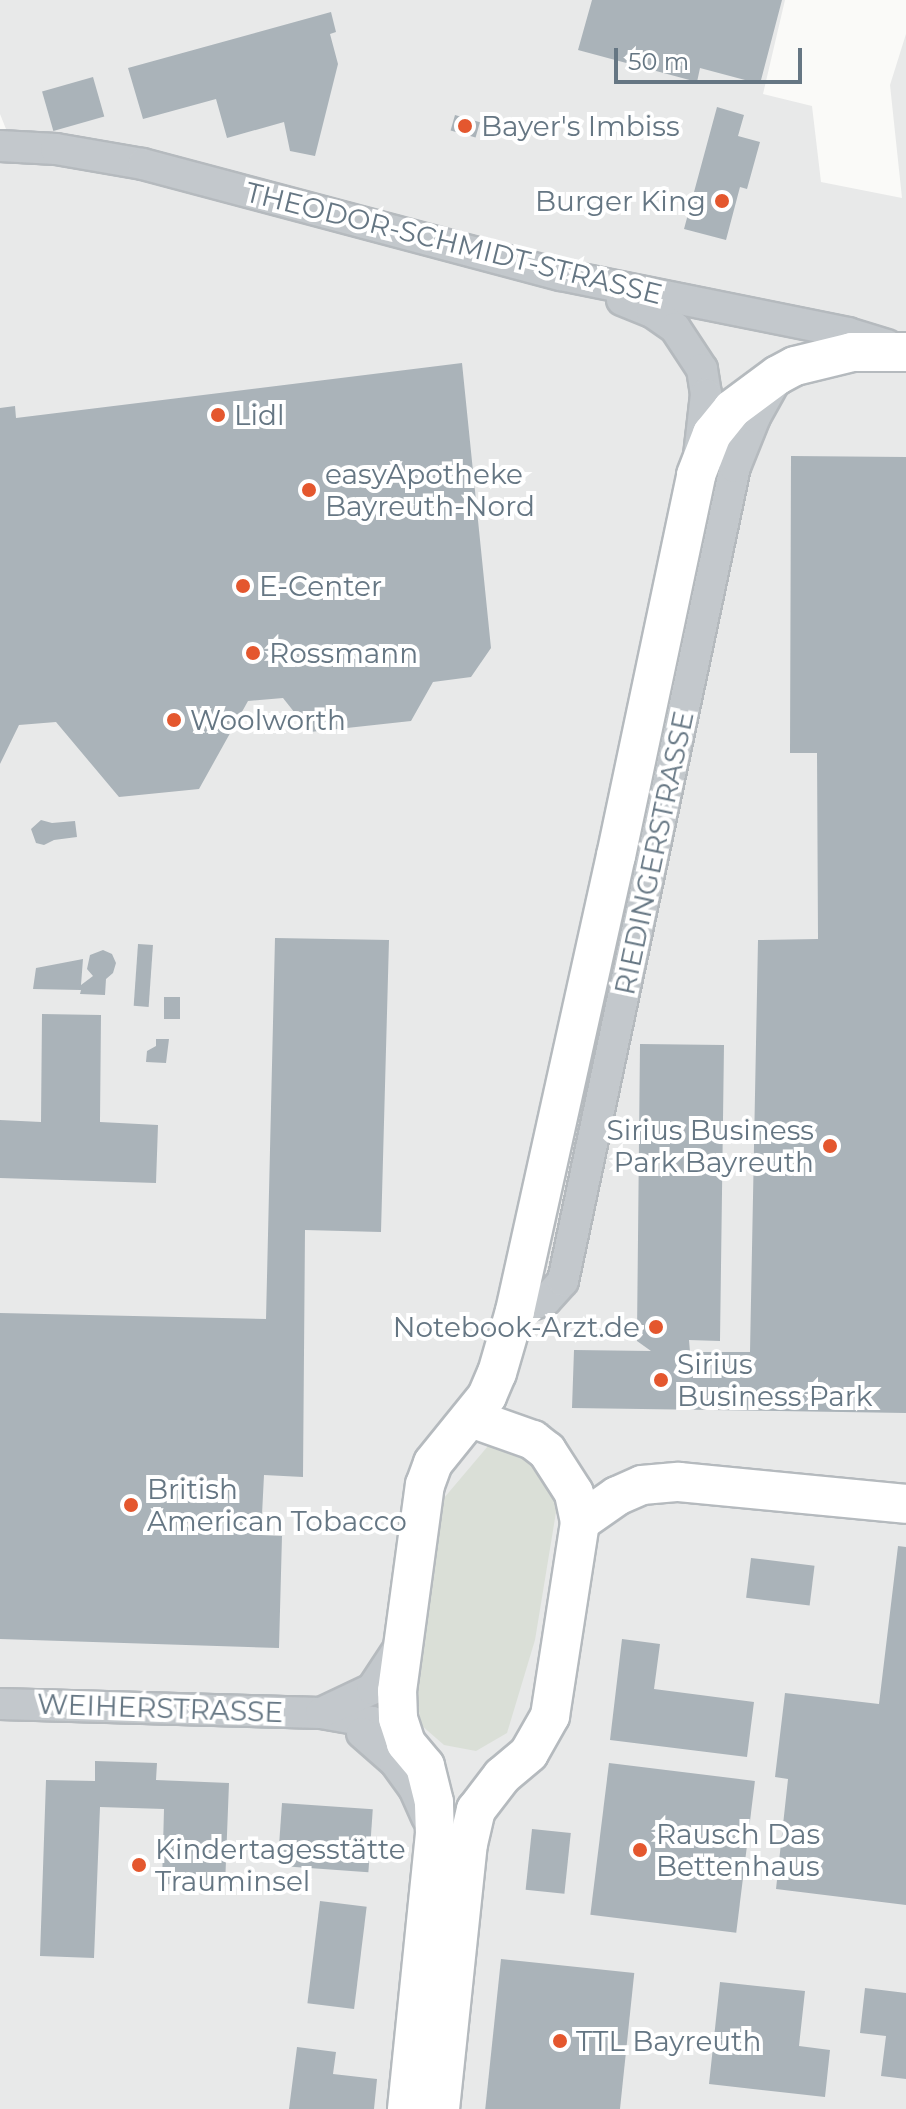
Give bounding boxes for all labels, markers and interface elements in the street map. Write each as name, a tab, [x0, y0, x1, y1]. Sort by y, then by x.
scale bar	[618, 32, 806, 82]
text: 50 m	[628, 47, 689, 76]
place label: Bayer's Imbiss	[481, 109, 680, 143]
marker: Bayer's Imbiss	[456, 117, 474, 135]
street label: THEODOR-SCHMIDT-STRASSE	[242, 175, 666, 311]
place label: Burger King	[535, 184, 706, 218]
marker: Burger King	[713, 192, 731, 210]
place label: Lidl	[234, 398, 285, 432]
marker: Lidl	[209, 406, 227, 424]
place label: easyApotheke Bayreuth-Nord	[325, 457, 535, 523]
marker: easyApotheke Bayreuth-Nord	[300, 481, 318, 499]
place label: E-Center	[259, 569, 382, 603]
marker: E-Center	[234, 577, 252, 595]
place label: Rossmann	[269, 636, 418, 670]
marker: Rossmann	[244, 644, 262, 662]
place label: Woolworth	[190, 703, 346, 737]
street label: RIEDINGERSTRASSE	[608, 708, 700, 998]
marker: Woolworth	[165, 711, 183, 729]
place label: Sirius Business Park Bayreuth	[607, 1113, 814, 1179]
marker: Sirius Business Park Bayreuth	[821, 1137, 839, 1155]
place label: Notebook-Arzt.de	[393, 1310, 640, 1344]
marker: Notebook-Arzt.de	[647, 1318, 665, 1336]
place label: Sirius Business Park	[677, 1347, 873, 1413]
marker: Sirius Business Park	[652, 1371, 670, 1389]
place label: British American Tobacco	[147, 1472, 407, 1538]
marker: British American Tobacco	[122, 1496, 140, 1514]
street label: WEIHERSTRASSE	[36, 1687, 284, 1729]
place label: Rausch Das Bettenhaus	[656, 1817, 820, 1883]
place label: Kindertagesstätte Trauminsel	[155, 1832, 406, 1898]
marker: Rausch Das Bettenhaus	[631, 1841, 649, 1859]
marker: Kindertagesstätte Trauminsel	[130, 1856, 148, 1874]
place label: TTL Bayreuth	[576, 2024, 761, 2058]
marker: TTL Bayreuth	[551, 2032, 569, 2050]

